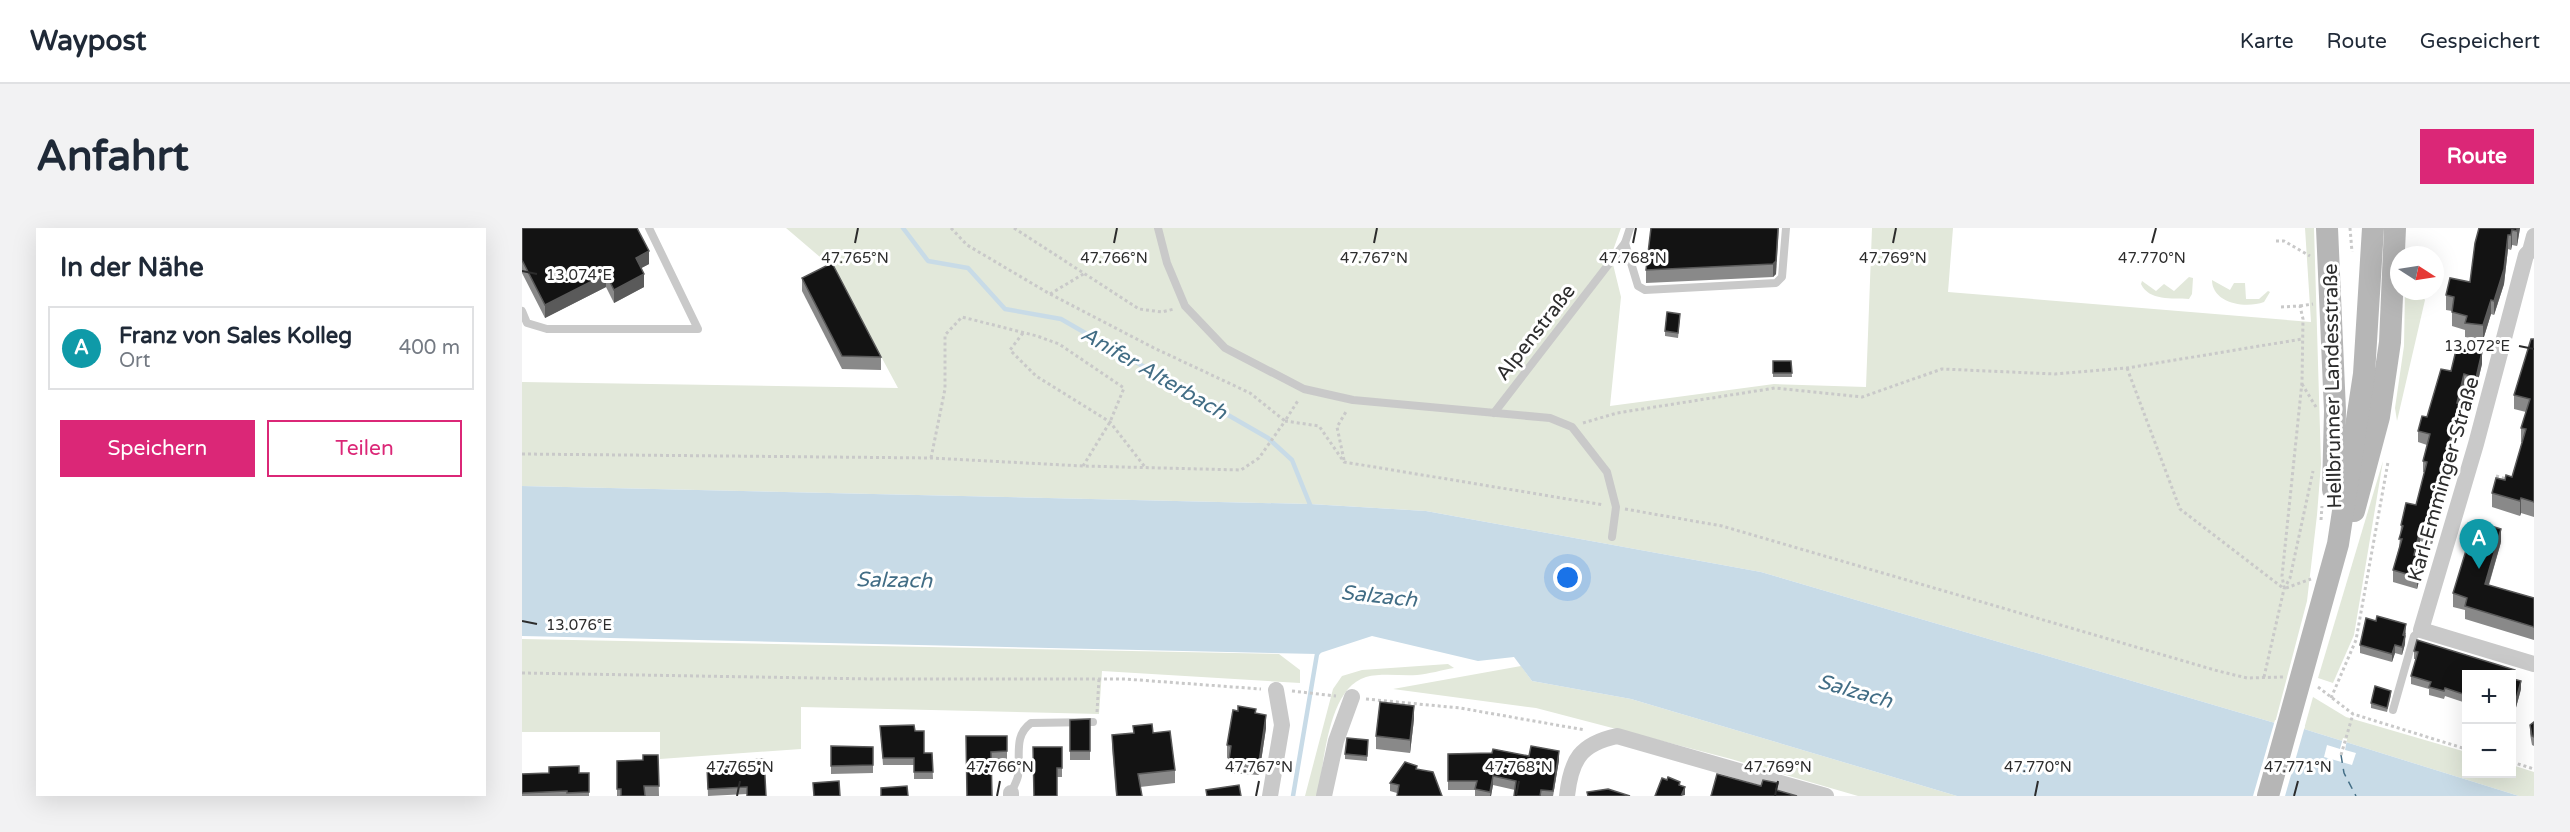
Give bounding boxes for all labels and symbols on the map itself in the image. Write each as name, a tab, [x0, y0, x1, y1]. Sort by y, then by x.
north arrow	[2390, 246, 2444, 300]
text: 47.765°N	[821, 249, 889, 267]
text: 47.766°N	[1080, 249, 1148, 267]
text: 47.767°N	[1340, 249, 1408, 267]
text: 47.768°N	[1599, 249, 1667, 267]
text: 47.769°N	[1859, 249, 1927, 267]
text: 47.770°N	[2118, 249, 2186, 267]
street label: Hellbrunner Landesstraße	[2319, 263, 2347, 509]
text: 13.074°E	[546, 266, 612, 284]
street label: Alpenstraße	[1491, 280, 1581, 385]
water label: Anifer Alterbach	[1076, 322, 1232, 426]
text: 13.072°E	[2444, 337, 2510, 355]
street label: Karl-Emminger-Straße	[2403, 374, 2485, 584]
pin: A	[2460, 520, 2498, 569]
your location	[1553, 563, 1582, 592]
water label: Salzach	[856, 567, 934, 594]
water label: Salzach	[1340, 580, 1419, 613]
text: 13.076°E	[546, 616, 612, 634]
water label: Salzach	[1815, 669, 1896, 714]
text: 47.765°N	[706, 758, 774, 776]
text: 47.766°N	[966, 758, 1034, 776]
text: 47.767°N	[1225, 758, 1293, 776]
text: 47.768°N	[1485, 758, 1553, 776]
text: 47.769°N	[1744, 758, 1812, 776]
text: 47.770°N	[2004, 758, 2072, 776]
text: 47.771°N	[2264, 758, 2332, 776]

